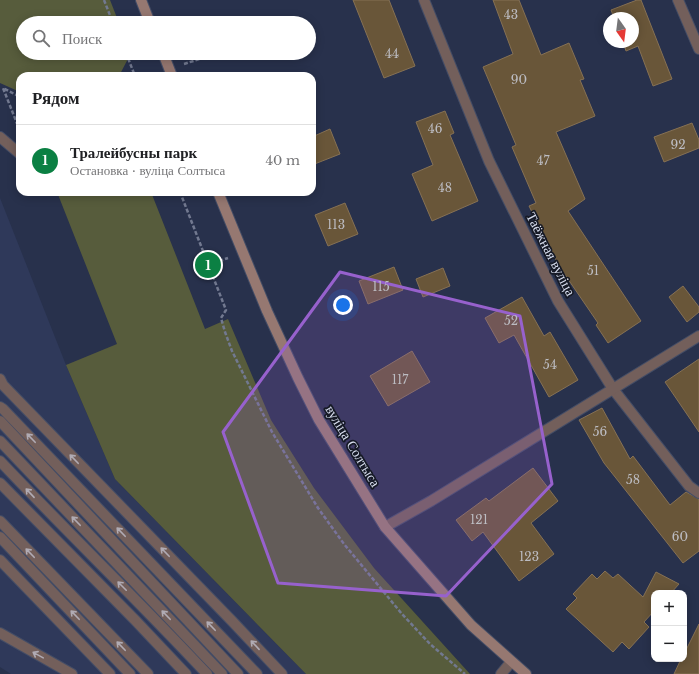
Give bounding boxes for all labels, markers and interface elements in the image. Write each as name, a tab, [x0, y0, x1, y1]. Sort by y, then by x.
house number: 43	[504, 7, 518, 22]
north arrow	[603, 12, 639, 48]
search box	[16, 16, 316, 60]
icon: search	[30, 27, 52, 49]
text: Поиск	[62, 29, 102, 48]
house number: 44	[385, 46, 399, 61]
house number: 90	[511, 72, 527, 87]
text: Рядом	[32, 88, 80, 109]
house number: 46	[428, 121, 443, 136]
house number: 92	[670, 137, 686, 152]
text: Тралейбусны парк	[70, 143, 197, 162]
text: 1	[42, 152, 48, 169]
text: 40 m	[265, 152, 300, 169]
house number: 47	[536, 153, 550, 168]
text: Остановка · вуліца Солтыса	[70, 162, 225, 179]
house number: 48	[438, 180, 452, 195]
street label: Таёжная вуліца	[522, 209, 580, 300]
house number: 113	[327, 217, 345, 232]
pin: 1	[195, 250, 221, 280]
house number: 51	[587, 263, 599, 278]
house number: 115	[372, 279, 390, 294]
your location	[333, 295, 353, 315]
house number: 52	[504, 313, 518, 328]
house number: 54	[543, 357, 557, 372]
house number: 117	[392, 372, 409, 387]
street label: вуліца Солтыса	[321, 402, 385, 491]
house number: 56	[593, 424, 608, 439]
one-way arrow	[26, 433, 36, 443]
one-way arrow	[69, 454, 79, 464]
house number: 58	[626, 472, 640, 487]
one-way arrow	[26, 488, 35, 498]
house number: 121	[470, 512, 488, 527]
one-way arrow	[71, 516, 81, 526]
one-way arrow	[116, 527, 126, 537]
house number: 60	[672, 529, 688, 544]
one-way arrow	[160, 547, 170, 557]
one-way arrow	[25, 548, 35, 558]
house number: 123	[519, 549, 539, 564]
one-way arrow	[117, 581, 127, 591]
map controls	[651, 590, 687, 662]
button: +	[651, 590, 687, 626]
one-way arrow	[70, 610, 80, 620]
one-way arrow	[161, 610, 171, 620]
one-way arrow	[206, 621, 216, 631]
button: −	[651, 626, 687, 662]
one-way arrow	[116, 641, 126, 651]
one-way arrow	[251, 641, 260, 651]
one-way arrow	[32, 650, 44, 658]

